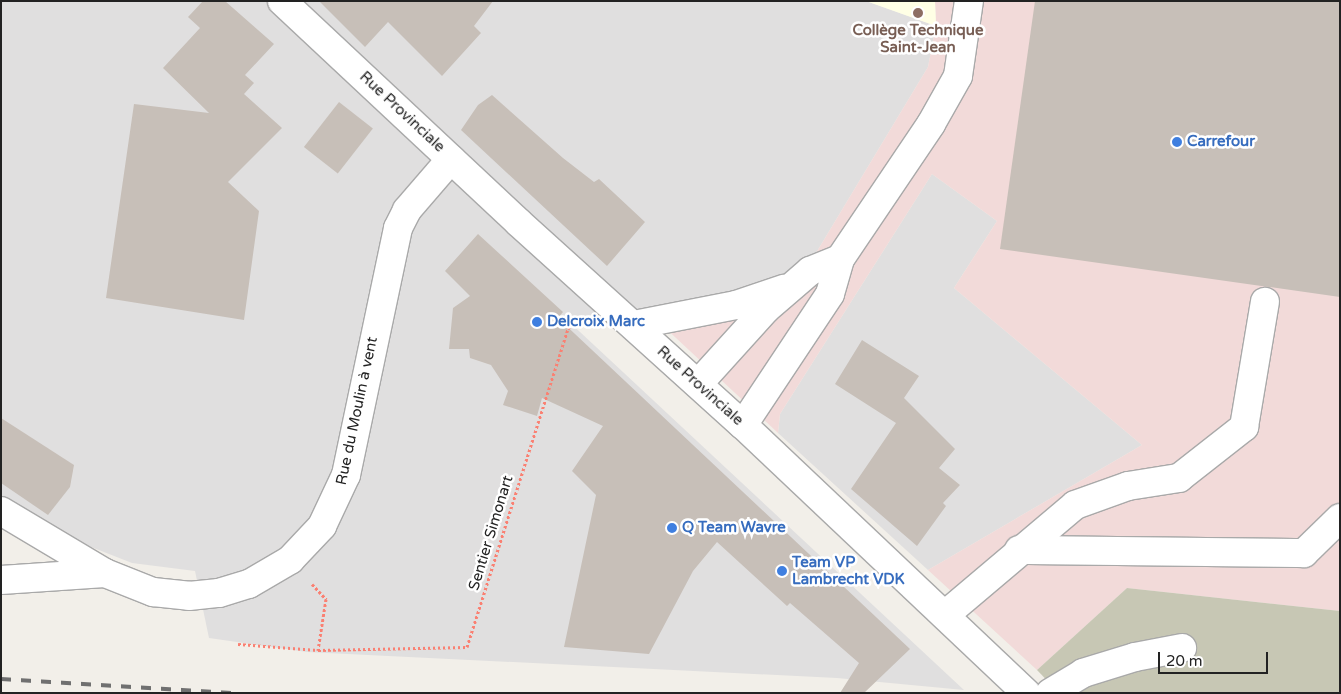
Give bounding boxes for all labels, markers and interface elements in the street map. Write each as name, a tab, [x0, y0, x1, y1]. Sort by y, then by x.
marker: Collège Technique Saint-Jean	[912, 7, 924, 19]
place label: Collège Technique Saint-Jean	[853, 21, 983, 56]
street label: Rue Provinciale	[356, 68, 448, 156]
place label: Carrefour	[1187, 133, 1255, 151]
marker: Carrefour	[1171, 136, 1183, 148]
place label: Delcroix Marc	[547, 313, 645, 331]
marker: Delcroix Marc	[531, 316, 543, 328]
street label: Rue du Moulin à vent	[332, 335, 382, 487]
street label: Rue Provinciale	[653, 343, 747, 429]
street label: Sentier Simonart	[465, 473, 517, 593]
place label: Q Team Wavre	[682, 519, 786, 537]
marker: Q Team Wavre	[666, 522, 678, 534]
place label: Team VP Lambrecht VDK	[792, 553, 905, 588]
marker: Team VP Lambrecht VDK	[776, 565, 788, 577]
scale bar	[1161, 642, 1271, 674]
text: 20 m	[1166, 652, 1203, 670]

